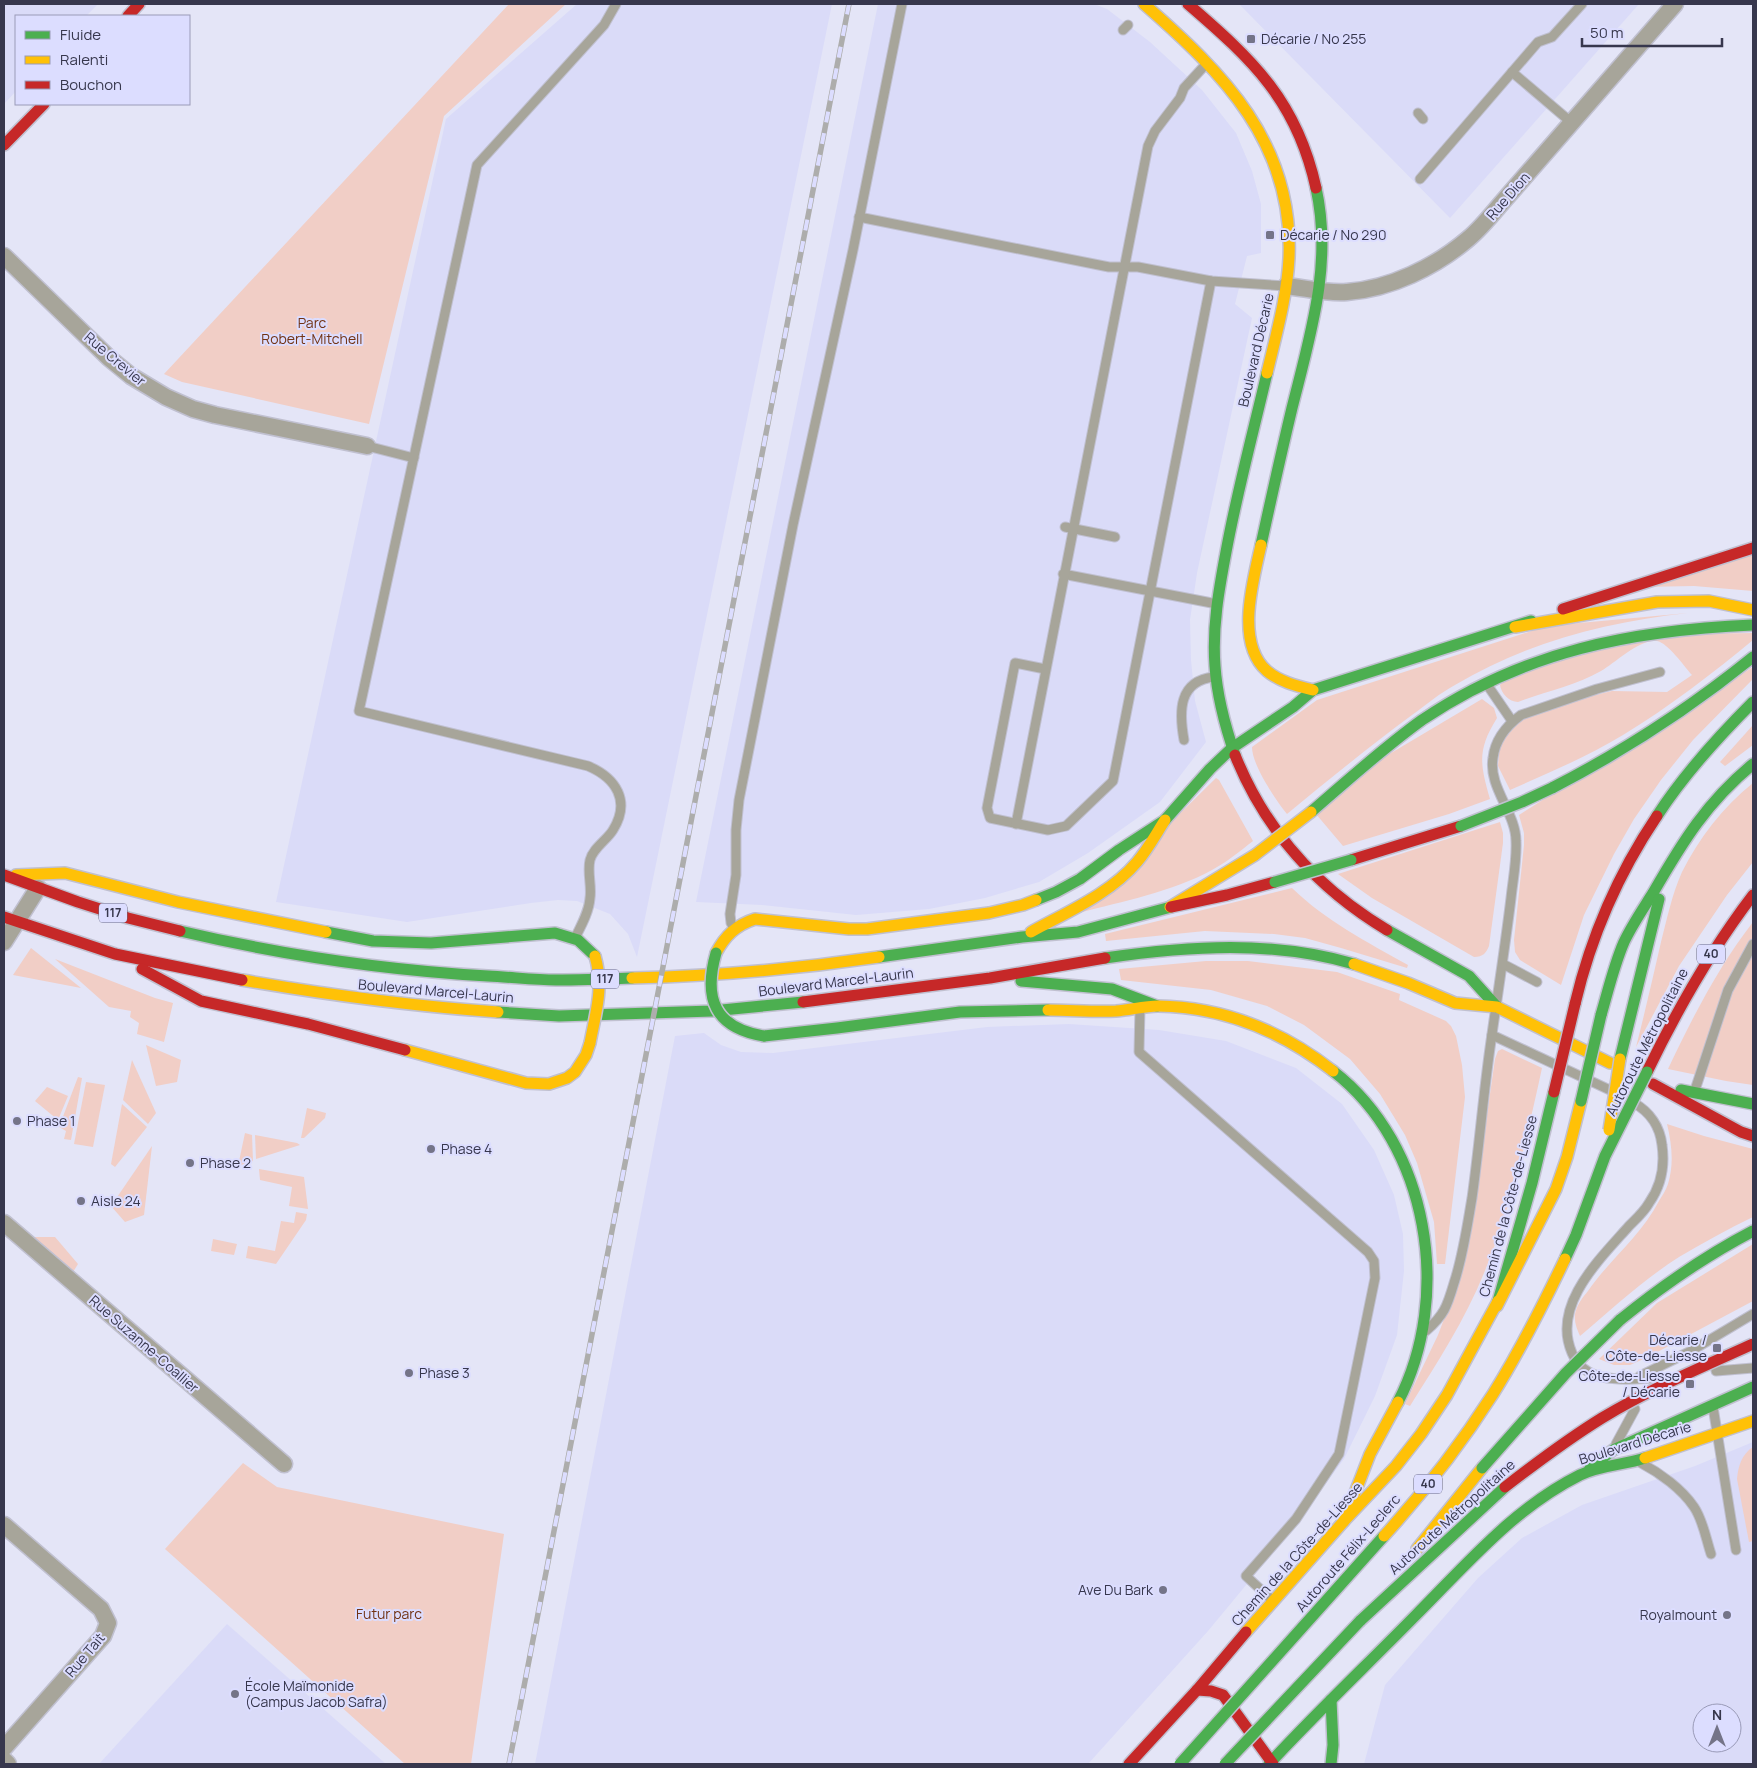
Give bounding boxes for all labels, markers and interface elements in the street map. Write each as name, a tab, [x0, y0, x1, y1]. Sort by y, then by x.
legend	[15, 15, 190, 105]
scale bar	[1582, 15, 1722, 47]
text: 50 m	[1590, 22, 1624, 43]
text: Fluide	[60, 24, 101, 45]
place label: Décarie / No 255	[1261, 29, 1366, 48]
marker: Décarie / No 255	[1245, 33, 1257, 45]
text: Ralenti	[60, 49, 108, 70]
text: Bouchon	[60, 74, 122, 95]
street label: Rue Dion	[1482, 168, 1534, 224]
place label: Décarie / No 290	[1280, 225, 1386, 244]
marker: Décarie / No 290	[1264, 229, 1276, 241]
street label: Boulevard Décarie	[1233, 291, 1278, 409]
park label: Parc Robert-Mitchell	[261, 313, 363, 348]
street label: Rue Crevier	[81, 327, 150, 390]
road number: 117	[99, 904, 127, 922]
road number: 40	[1697, 944, 1725, 964]
street label: Boulevard Marcel-Laurin	[757, 963, 915, 1000]
street label: Autoroute Métropolitaine	[1601, 965, 1692, 1119]
road number: 117	[591, 970, 619, 989]
street label: Boulevard Marcel-Laurin	[358, 974, 515, 1007]
place label: Phase 1	[27, 1111, 75, 1130]
street label: Chemin de la Côte-de-Liesse	[1474, 1113, 1541, 1299]
marker: Phase 1	[11, 1115, 23, 1127]
place label: Phase 4	[441, 1139, 492, 1158]
marker: Phase 4	[425, 1143, 437, 1155]
place label: Phase 2	[200, 1153, 251, 1172]
marker: Phase 2	[184, 1157, 196, 1169]
place label: Aisle 24	[91, 1191, 141, 1210]
marker: Aisle 24	[75, 1195, 87, 1207]
street label: Rue Suzanne-Coallier	[85, 1291, 203, 1397]
place label: Décarie / Côte-de-Liesse	[1605, 1330, 1707, 1365]
marker: Décarie / Côte-de-Liesse	[1711, 1342, 1723, 1354]
place label: Phase 3	[419, 1363, 470, 1382]
place label: Côte-de-Liesse / Décarie	[1578, 1366, 1680, 1401]
marker: Phase 3	[403, 1367, 415, 1379]
marker: Côte-de-Liesse / Décarie	[1684, 1378, 1696, 1390]
street label: Boulevard Décarie	[1576, 1416, 1693, 1469]
street label: Autoroute Métropolitaine	[1385, 1455, 1519, 1578]
road number: 40	[1414, 1475, 1442, 1494]
street label: Chemin de la Côte-de-Liesse	[1227, 1478, 1366, 1630]
street label: Autoroute Félix-Leclerc	[1291, 1490, 1404, 1616]
place label: Ave Du Bark	[1078, 1580, 1154, 1599]
marker: Ave Du Bark	[1157, 1584, 1169, 1596]
park label: Futur parc	[356, 1604, 422, 1623]
place label: Royalmount	[1640, 1605, 1717, 1624]
marker: Royalmount	[1721, 1609, 1733, 1621]
street label: Rue Tait	[61, 1628, 109, 1681]
place label: École Maïmonide (Campus Jacob Safra)	[245, 1676, 388, 1711]
marker: École Maïmonide (Campus Jacob Safra)	[229, 1688, 241, 1700]
north arrow	[1692, 1703, 1742, 1753]
text: N	[1712, 1705, 1722, 1724]

